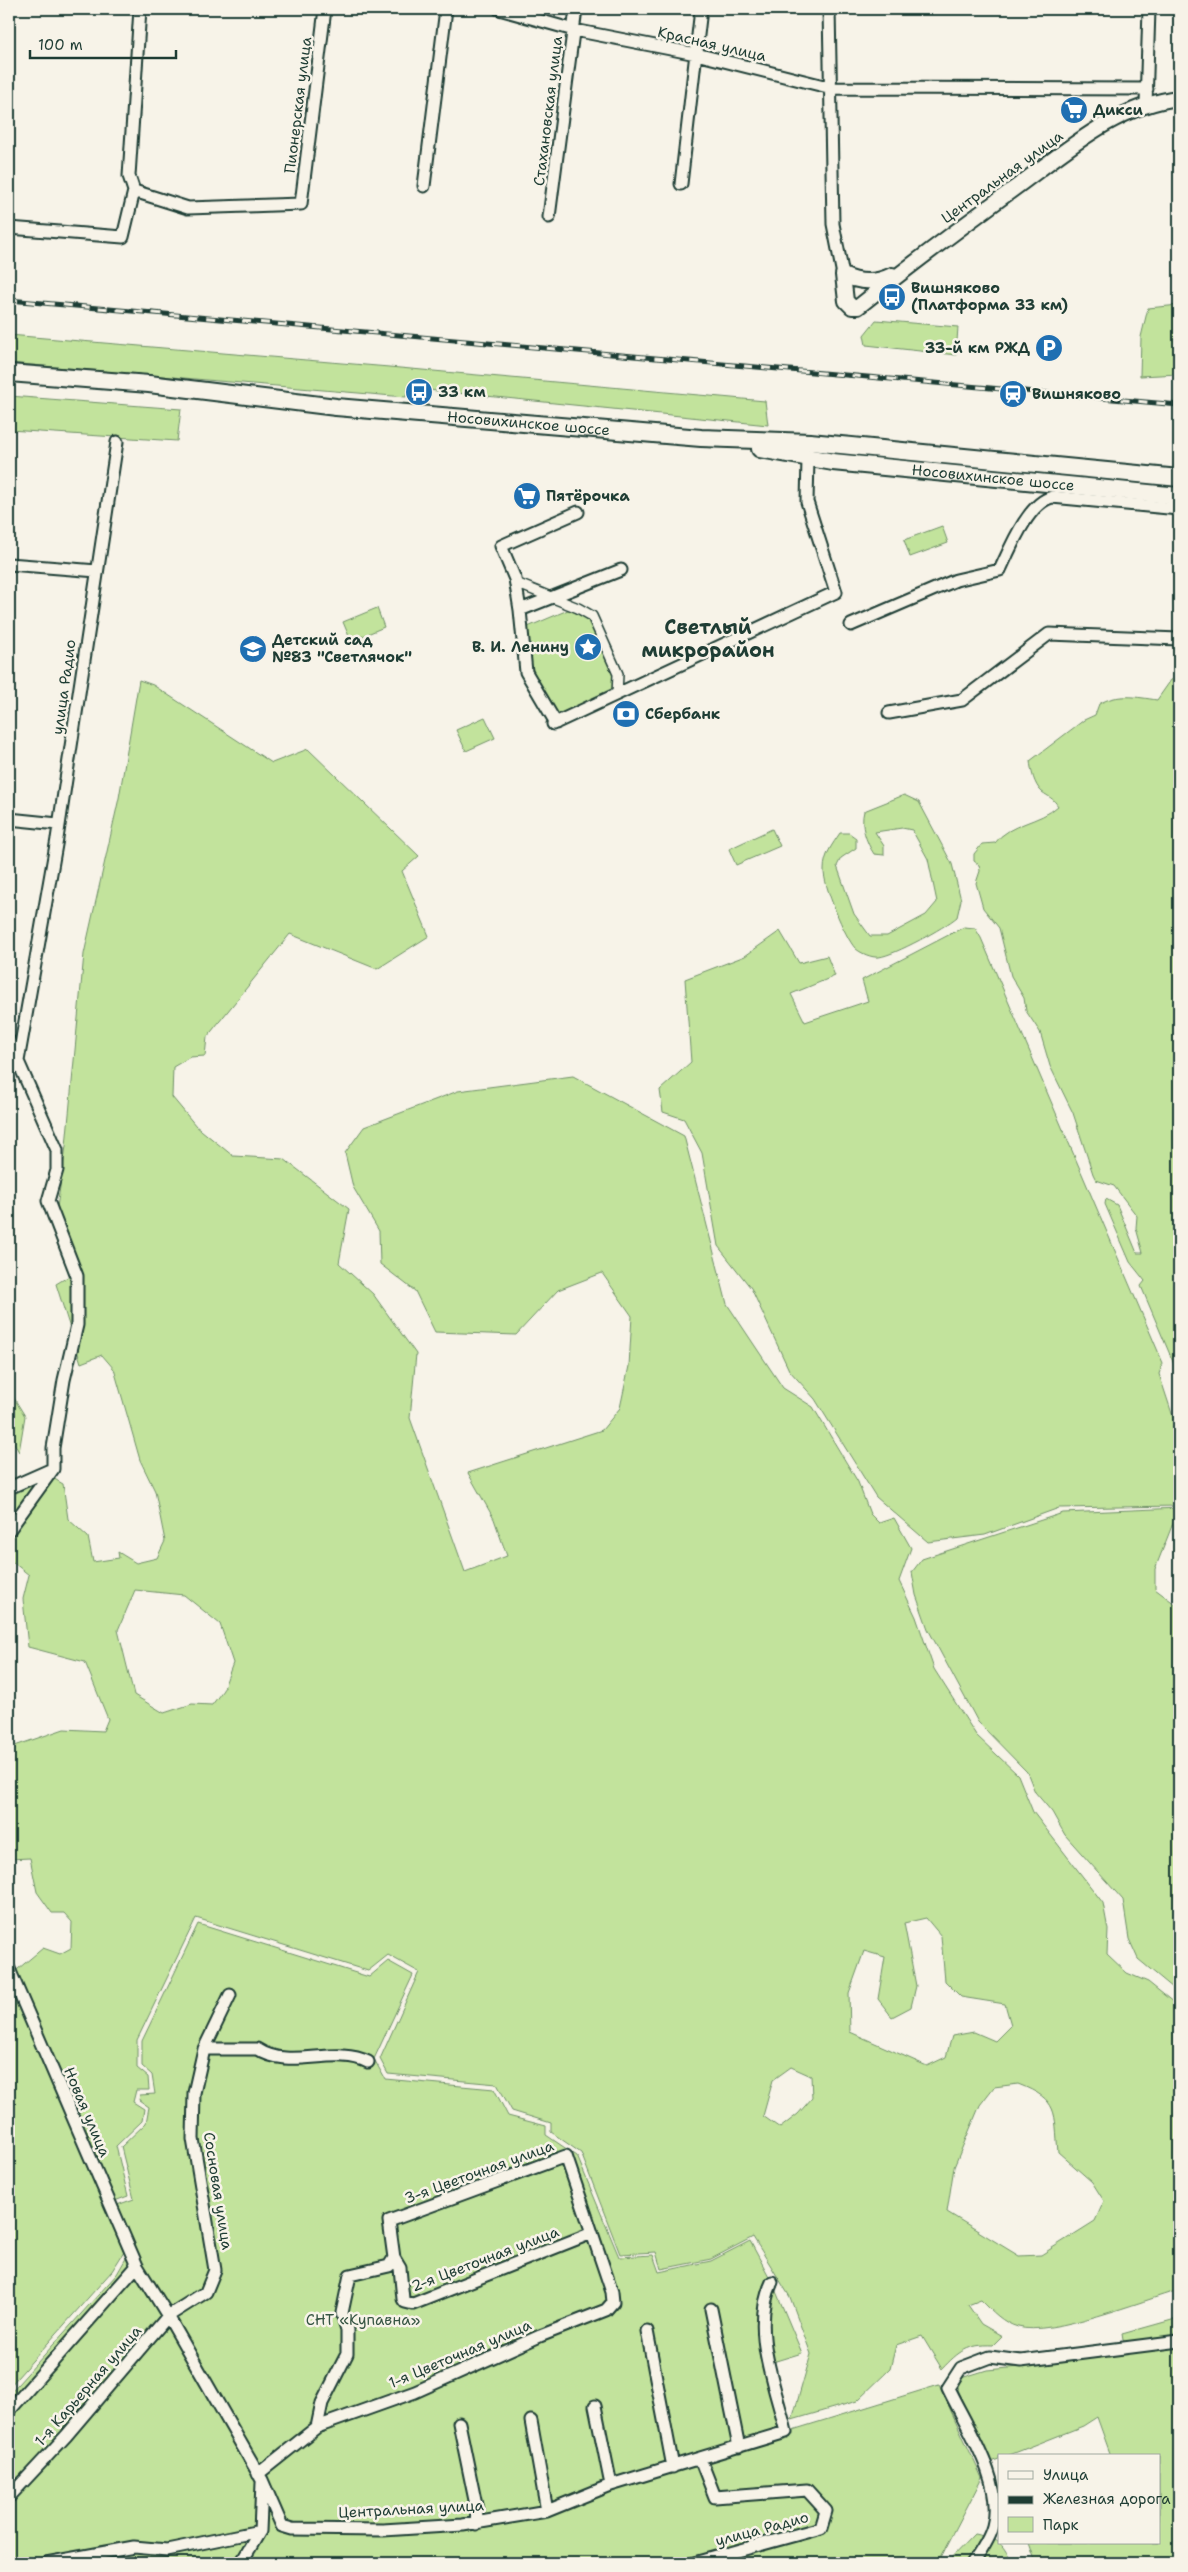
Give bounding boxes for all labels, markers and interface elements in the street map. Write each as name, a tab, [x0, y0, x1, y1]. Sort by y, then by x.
street label: Красная улица	[656, 22, 769, 66]
scale bar	[30, 28, 176, 60]
street label: Стахановская улица	[529, 34, 567, 187]
text: 100 m	[38, 35, 83, 55]
street label: Пионерская улица	[280, 35, 316, 174]
supermarket icon: Дикси	[1059, 95, 1089, 125]
place label: Дикси	[1093, 100, 1143, 120]
street label: Центральная улица	[937, 126, 1067, 228]
place label: Вишняково (Платформа 33 км)	[911, 278, 1068, 315]
bus stop icon: Вишняково (Платформа 33 км)	[877, 282, 907, 312]
parking icon: 33-й км РЖД	[1034, 333, 1064, 363]
place label: 33-й км РЖД	[925, 338, 1031, 358]
bus stop icon: 33 км	[404, 377, 434, 407]
station icon: Вишняково	[998, 379, 1028, 409]
place label: 33 км	[438, 382, 486, 402]
place label: Вишняково	[1032, 384, 1121, 404]
street label: Носовихинское шоссе	[446, 406, 611, 440]
street label: Носовихинское шоссе	[911, 460, 1075, 496]
supermarket icon: Пятёрочка	[512, 481, 542, 511]
place label: Пятёрочка	[546, 486, 630, 506]
district label: Светлый микрорайон	[641, 614, 775, 663]
place label: Детский сад №83 "Светлячок"	[272, 630, 412, 667]
place icon: В. И. Ленину	[573, 632, 603, 662]
school or university icon: Детский сад №83 "Светлячок"	[238, 634, 268, 664]
place label: В. И. Ленину	[472, 637, 569, 657]
street label: улица Радио	[47, 638, 81, 736]
bank icon: Сбербанк	[611, 699, 641, 729]
place label: Сбербанк	[645, 704, 721, 724]
street label: Новая улица	[59, 2064, 115, 2161]
street label: Сосновая улица	[199, 2131, 237, 2252]
street label: 3-я Цветочная улица	[402, 2135, 557, 2208]
street label: 2-я Цветочная улица	[408, 2221, 562, 2296]
park label: СНТ «Купавна»	[306, 2310, 420, 2330]
street label: 1-я Цветочная улица	[386, 2315, 535, 2393]
street label: 1-я Карьерная улица	[30, 2321, 146, 2451]
legend	[998, 2454, 1160, 2544]
text: Улица	[1043, 2465, 1089, 2485]
text: Железная дорога	[1043, 2489, 1171, 2509]
street label: Центральная улица	[338, 2495, 485, 2523]
street label: улица Радио	[713, 2507, 811, 2551]
text: Парк	[1043, 2515, 1079, 2535]

